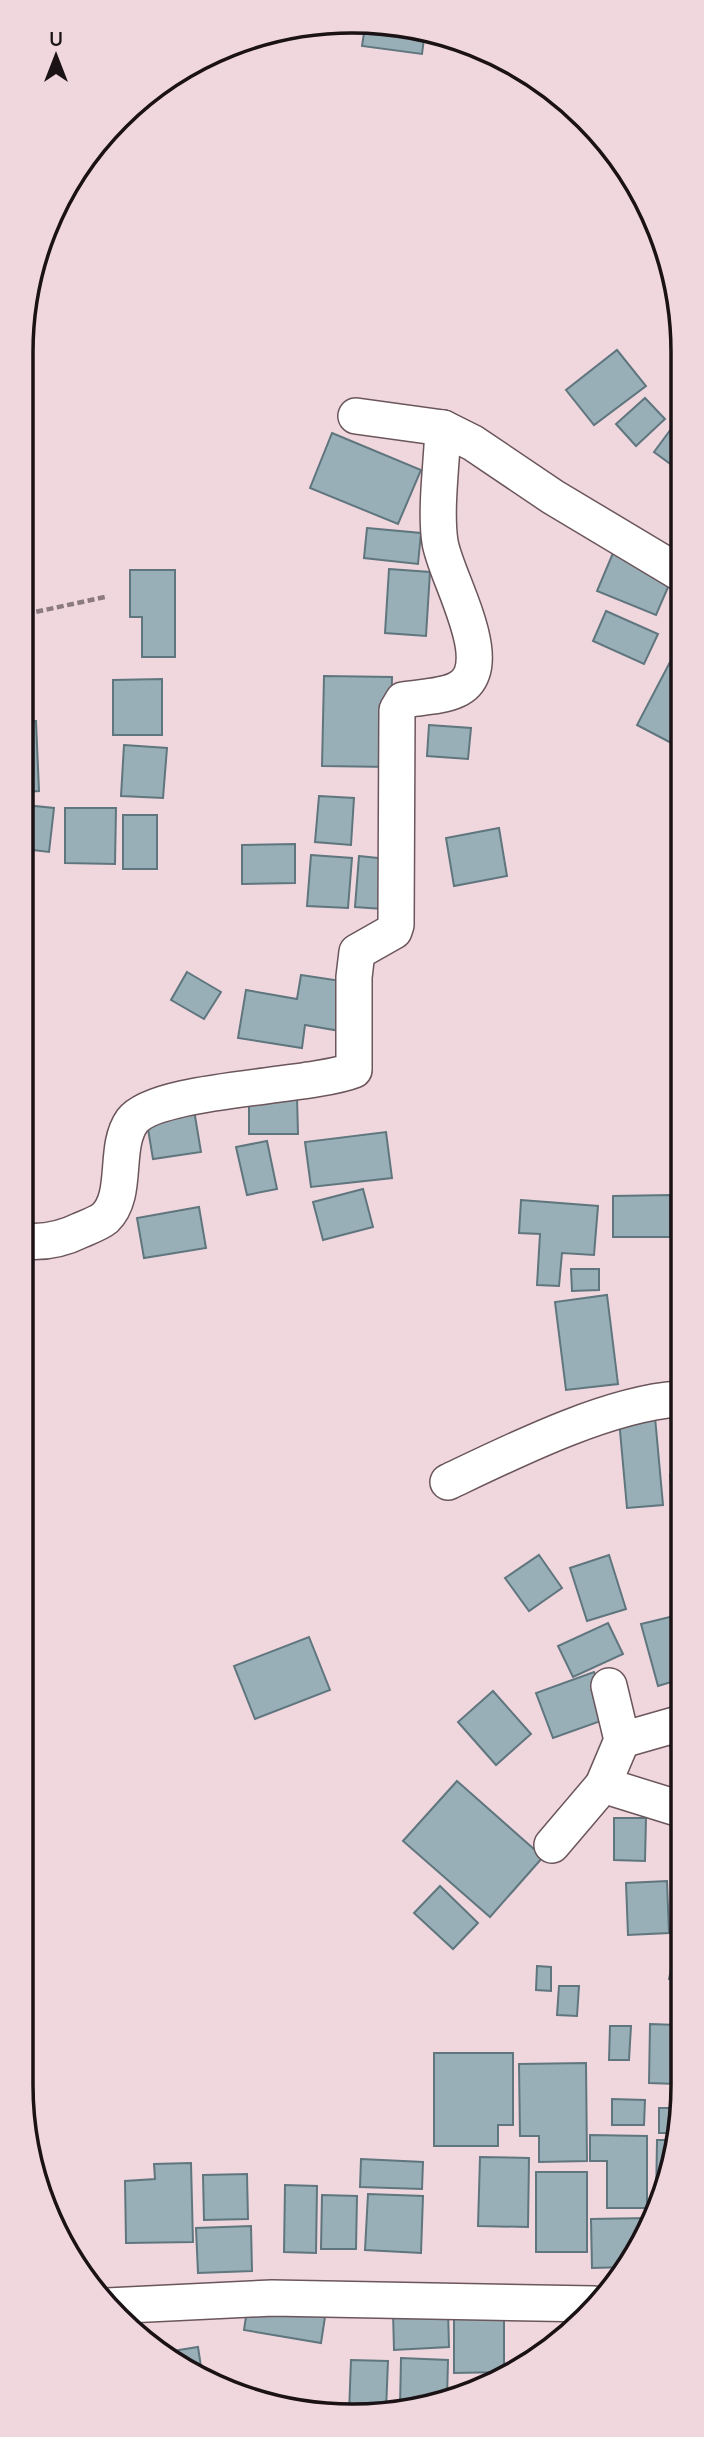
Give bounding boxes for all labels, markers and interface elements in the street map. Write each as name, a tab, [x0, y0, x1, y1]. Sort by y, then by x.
north arrow	[21, 21, 91, 91]
text: U	[49, 26, 63, 52]

